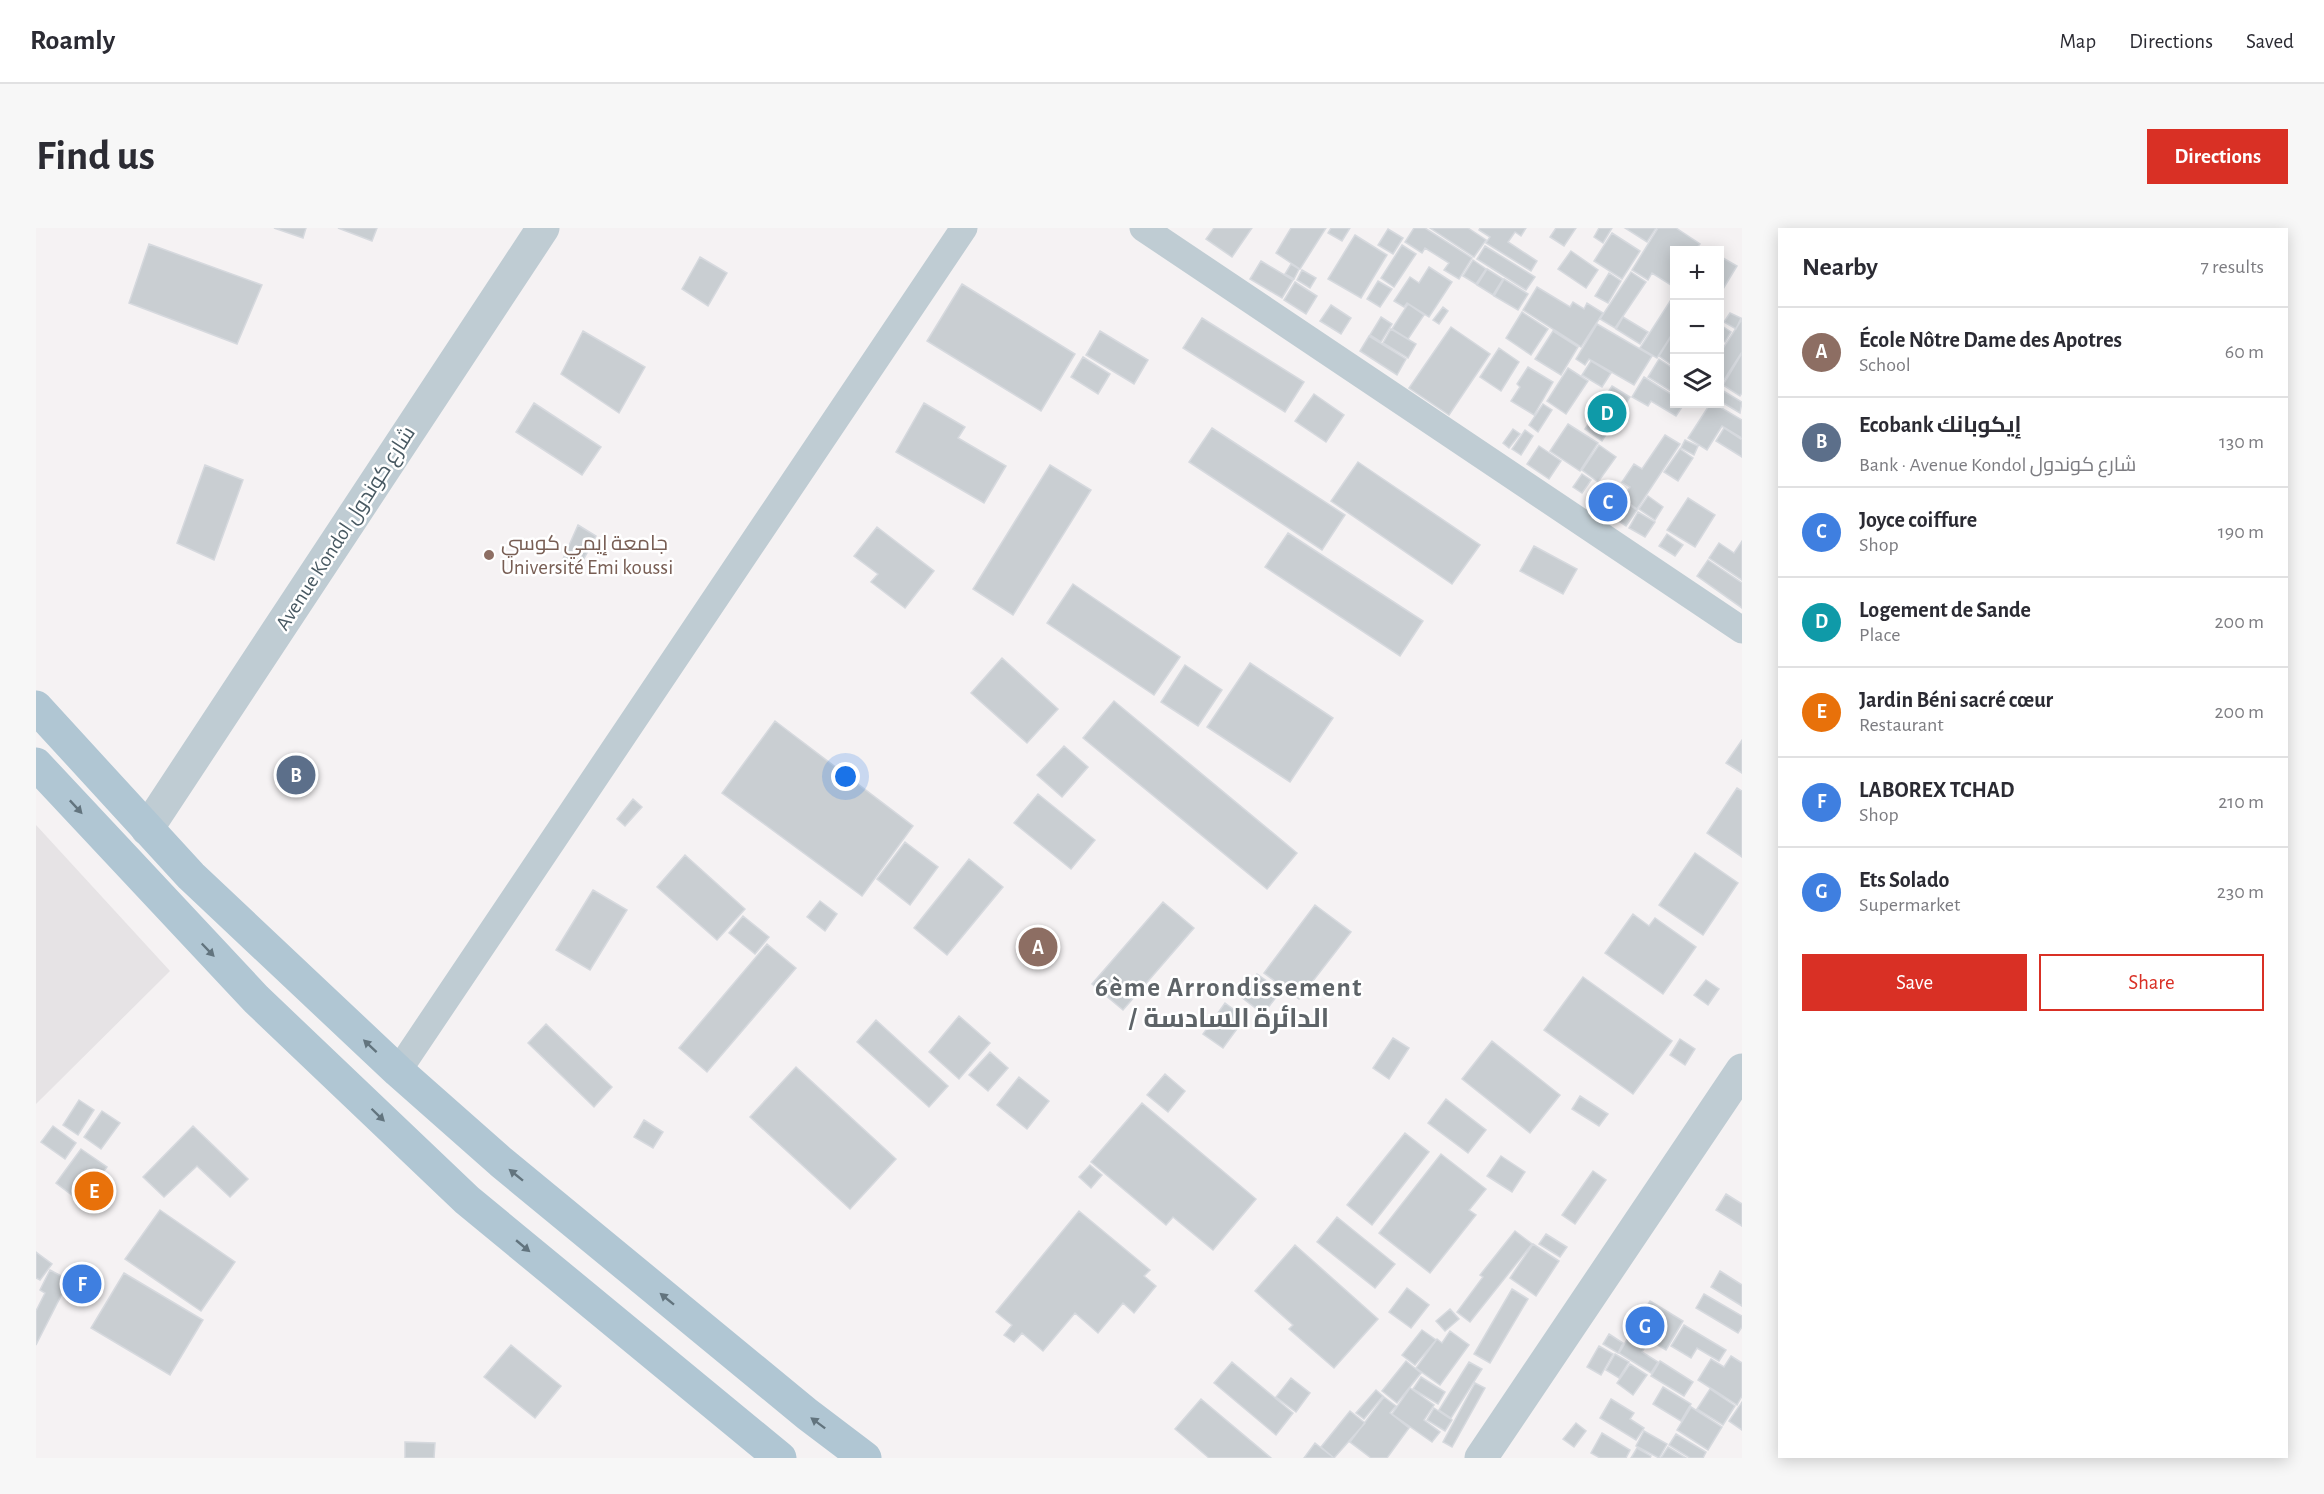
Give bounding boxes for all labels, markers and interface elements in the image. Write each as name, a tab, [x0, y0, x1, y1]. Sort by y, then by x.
text: Roamly	[30, 27, 115, 55]
text: Map	[2060, 31, 2096, 52]
text: Directions	[2129, 31, 2213, 52]
text: Saved	[2246, 31, 2294, 52]
button: Directions	[2147, 129, 2288, 184]
text: Find us	[36, 135, 155, 177]
map controls	[1670, 246, 1724, 408]
button: +	[1670, 246, 1724, 300]
text: Nearby	[1802, 254, 1878, 280]
text: 7 results	[2200, 257, 2264, 277]
button: −	[1670, 300, 1724, 354]
text: École Nôtre Dame des Apotres	[1859, 329, 2122, 351]
text: A	[1816, 342, 1828, 362]
text: 60 m	[2225, 342, 2264, 362]
button: layers	[1670, 354, 1724, 408]
text: School	[1859, 355, 1911, 375]
pin: D	[1588, 390, 1626, 435]
text: Ecobank إيكوبانك	[1859, 414, 2021, 436]
street label: Avenue Kondol شارع كوندول	[272, 423, 422, 635]
text: B	[1816, 432, 1827, 452]
text: 130 m	[2219, 432, 2264, 452]
text: Bank · Avenue Kondol شارع كوندول	[1859, 455, 2136, 475]
pin: C	[1588, 480, 1628, 524]
text: Joyce coiffure	[1859, 509, 1977, 531]
text: C	[1816, 522, 1827, 542]
text: 190 m	[2218, 522, 2264, 542]
place label: جامعة إيمي كوسي Université Emi koussi	[501, 533, 673, 578]
text: Shop	[1859, 535, 1899, 555]
marker: جامعة إيمي كوسي Université Emi koussi	[482, 548, 496, 562]
text: Logement de Sande	[1859, 599, 2031, 621]
text: D	[1815, 612, 1828, 632]
text: 200 m	[2214, 612, 2264, 632]
text: Place	[1859, 625, 1900, 645]
text: Jardin Béni sacré cœur	[1859, 689, 2053, 711]
text: E	[1816, 702, 1827, 722]
text: 200 m	[2214, 702, 2264, 722]
text: Restaurant	[1859, 715, 1944, 735]
pin: B	[276, 752, 316, 798]
your location	[831, 762, 860, 791]
text: LABOREX TCHAD	[1859, 779, 2014, 801]
text: F	[1817, 792, 1826, 812]
text: 210 m	[2218, 792, 2264, 812]
one-way arrow	[68, 799, 82, 813]
text: Shop	[1859, 805, 1899, 825]
text: Ets Solado	[1859, 869, 1949, 891]
text: G	[1816, 882, 1827, 902]
text: 230 m	[2217, 882, 2264, 902]
text: Supermarket	[1859, 895, 1960, 915]
pin: A	[1018, 924, 1058, 970]
one-way arrow	[201, 942, 215, 956]
button: Save	[1802, 954, 2027, 1011]
button: Share	[2039, 954, 2264, 1011]
district label: 6ème Arrondissement / الدائرة السادسة	[1095, 974, 1363, 1034]
one-way arrow	[363, 1039, 378, 1053]
one-way arrow	[370, 1108, 385, 1121]
pin: E	[74, 1168, 114, 1214]
one-way arrow	[509, 1170, 524, 1182]
one-way arrow	[515, 1239, 531, 1252]
pin: F	[62, 1262, 102, 1306]
one-way arrow	[660, 1293, 675, 1306]
pin: G	[1626, 1304, 1664, 1348]
one-way arrow	[810, 1416, 826, 1429]

